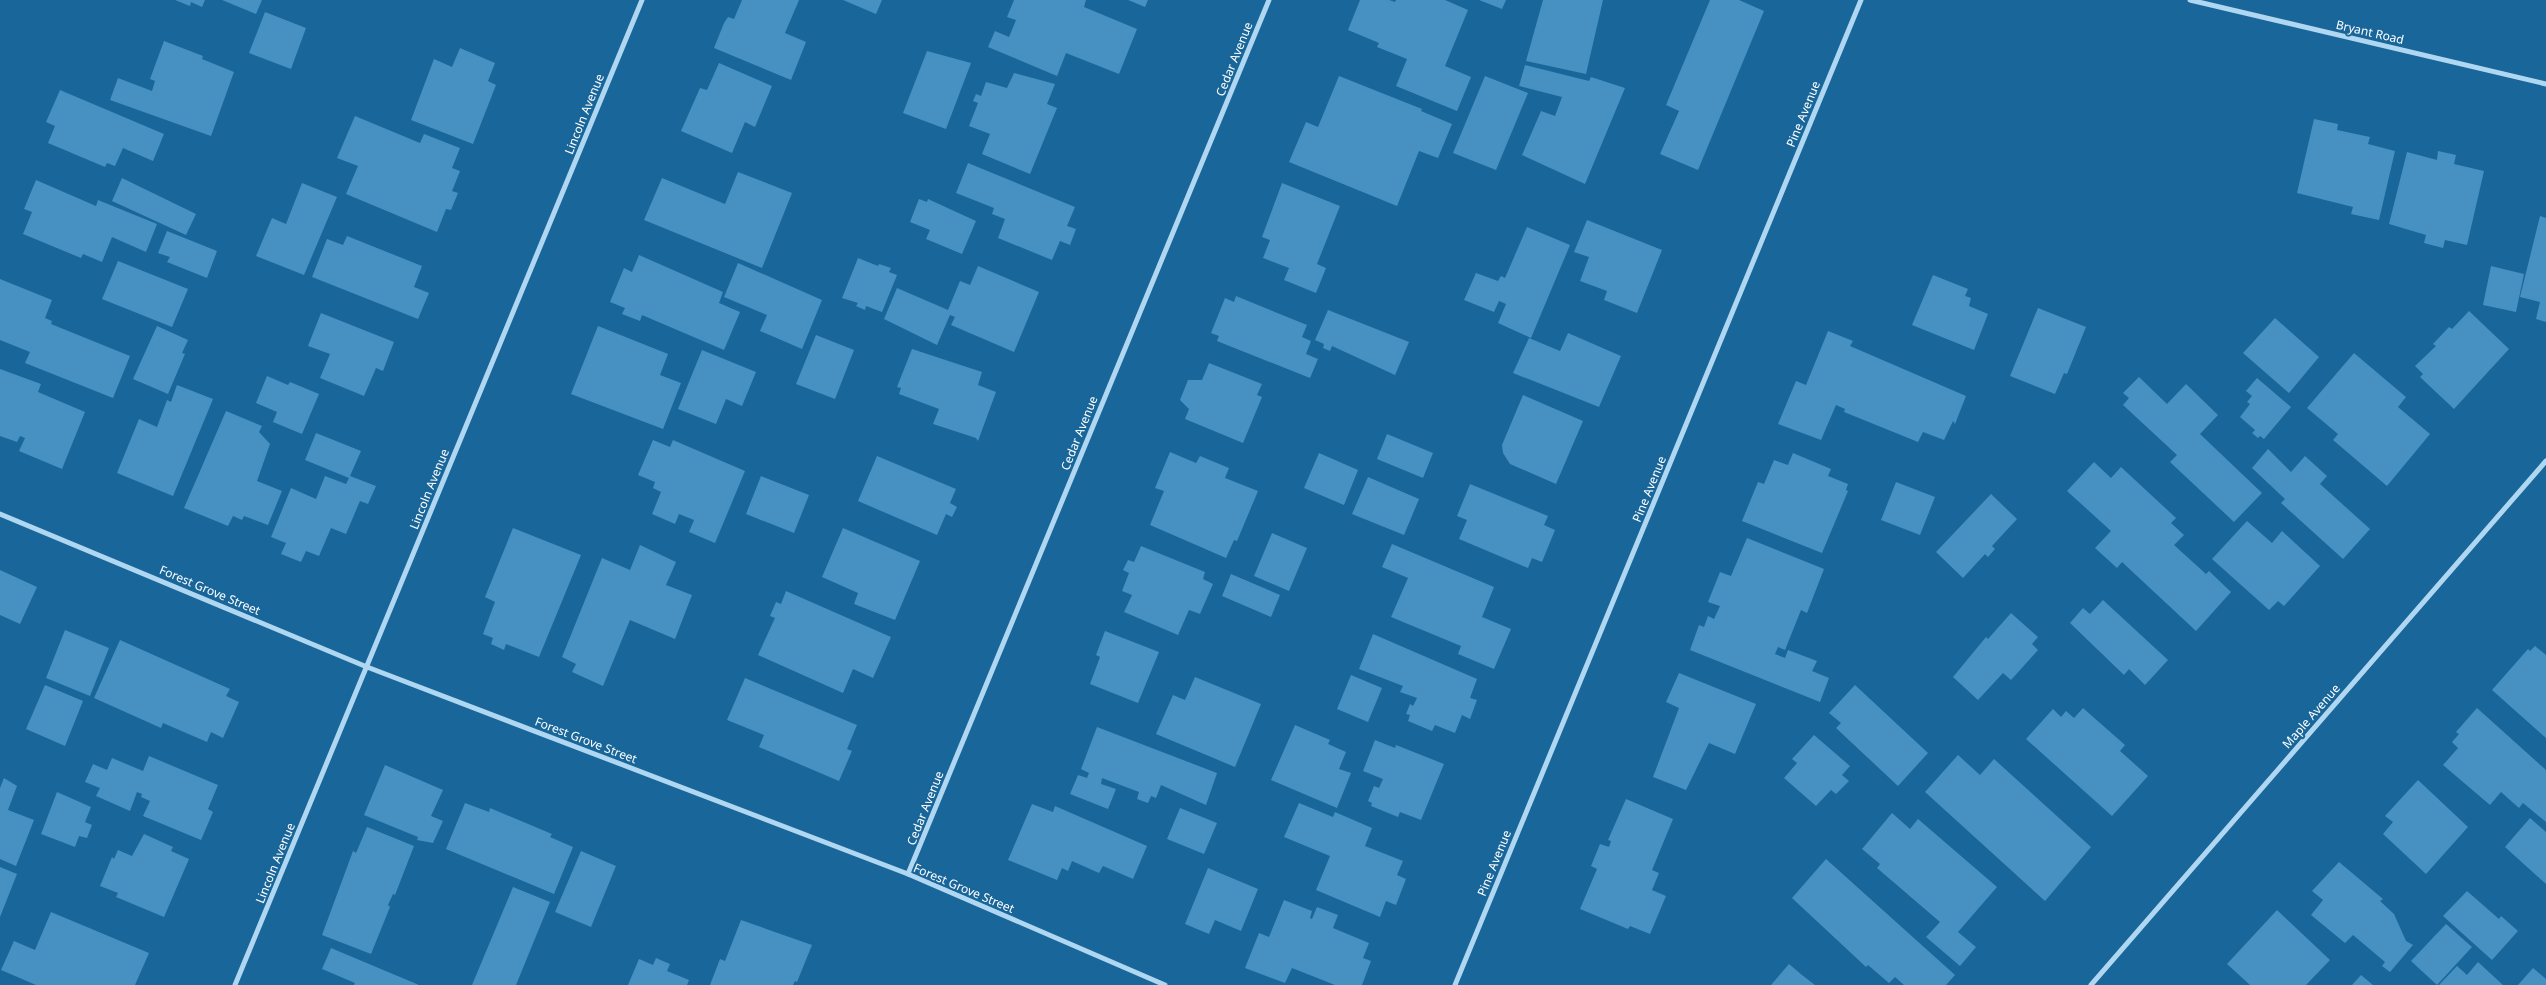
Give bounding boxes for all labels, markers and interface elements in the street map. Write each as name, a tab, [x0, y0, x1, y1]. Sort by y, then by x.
street label: Bryant Road	[2334, 16, 2406, 48]
street label: Cedar Avenue	[1211, 19, 1257, 99]
street label: Lincoln Avenue	[560, 71, 608, 157]
street label: Pine Avenue	[1782, 78, 1824, 150]
street label: Cedar Avenue	[1056, 393, 1102, 473]
street label: Lincoln Avenue	[405, 446, 453, 532]
street label: Pine Avenue	[1628, 453, 1670, 525]
street label: Forest Grove Street	[157, 561, 264, 619]
street label: Maple Avenue	[2278, 680, 2344, 752]
street label: Forest Grove Street	[532, 713, 640, 768]
street label: Cedar Avenue	[902, 768, 948, 848]
street label: Lincoln Avenue	[251, 820, 299, 906]
street label: Pine Avenue	[1473, 827, 1515, 899]
street label: Forest Grove Street	[911, 859, 1018, 917]

